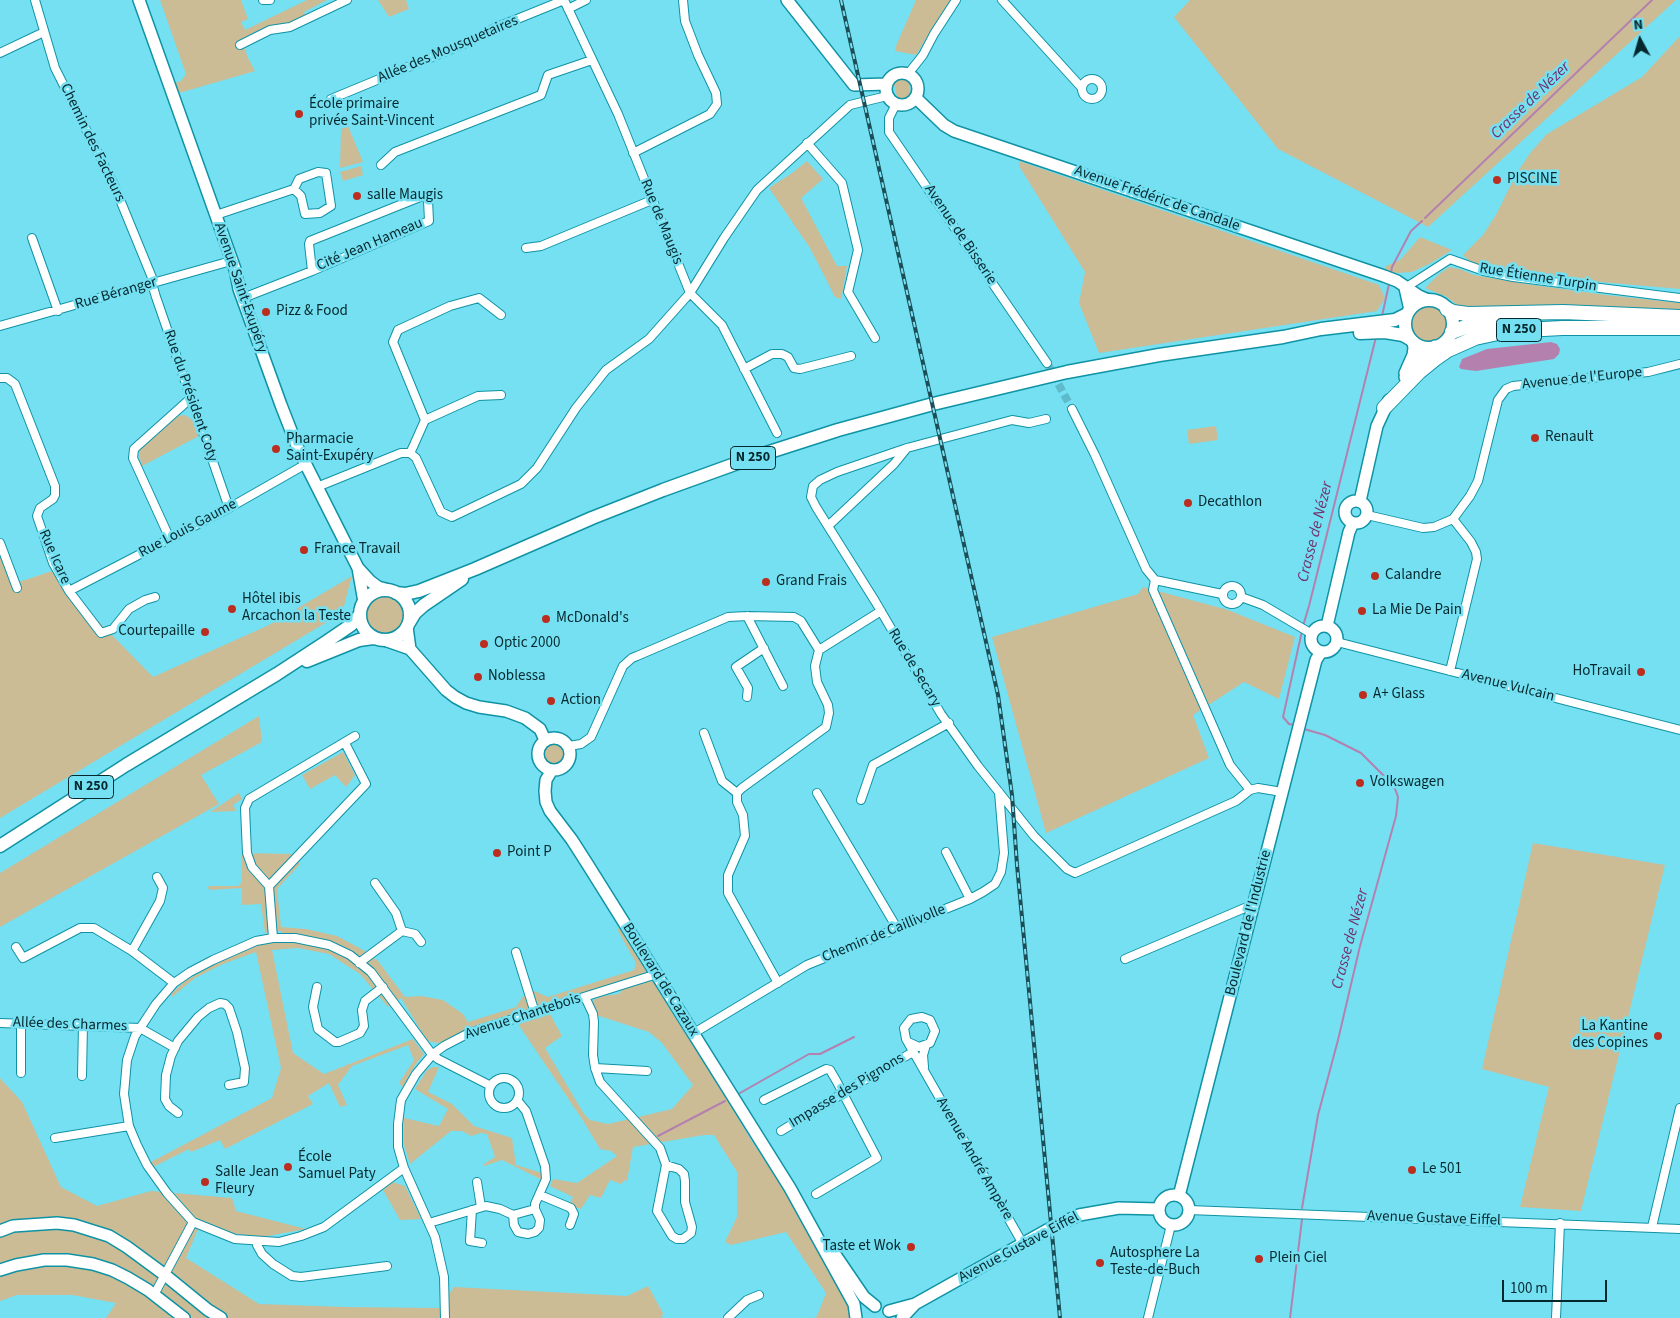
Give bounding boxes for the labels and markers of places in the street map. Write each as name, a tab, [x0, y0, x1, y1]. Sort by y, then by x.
place label: École primaire privée Saint-Vincent	[309, 96, 434, 131]
marker: École primaire privée Saint-Vincent	[293, 108, 305, 120]
place label: PISCINE	[1507, 171, 1558, 189]
marker: PISCINE	[1491, 174, 1503, 186]
place label: salle Maugis	[367, 187, 443, 205]
marker: salle Maugis	[351, 190, 363, 202]
place label: Pizz & Food	[276, 303, 348, 321]
marker: Pizz & Food	[260, 306, 272, 318]
place label: Renault	[1545, 429, 1594, 447]
place label: Pharmacie Saint-Exupéry	[286, 431, 373, 466]
marker: Renault	[1529, 432, 1541, 444]
marker: Pharmacie Saint-Exupéry	[270, 443, 282, 455]
place label: Decathlon	[1198, 494, 1262, 512]
marker: Decathlon	[1182, 497, 1194, 509]
place label: France Travail	[314, 541, 400, 559]
marker: France Travail	[298, 544, 310, 556]
place label: Calandre	[1385, 567, 1442, 585]
marker: Calandre	[1369, 570, 1381, 582]
place label: Grand Frais	[776, 573, 847, 591]
marker: Grand Frais	[760, 576, 772, 588]
place label: Hôtel ibis Arcachon la Teste	[242, 591, 351, 626]
place label: La Mie De Pain	[1372, 602, 1462, 620]
marker: Hôtel ibis Arcachon la Teste	[226, 603, 238, 615]
marker: La Mie De Pain	[1356, 605, 1368, 617]
place label: McDonald's	[556, 610, 629, 628]
marker: McDonald's	[540, 613, 552, 625]
place label: Courtepaille	[118, 623, 195, 641]
marker: Courtepaille	[199, 626, 211, 638]
place label: Optic 2000	[494, 635, 560, 653]
marker: Optic 2000	[478, 638, 490, 650]
place label: HoTravail	[1572, 663, 1631, 681]
marker: HoTravail	[1635, 666, 1647, 678]
place label: Noblessa	[488, 668, 546, 686]
marker: Noblessa	[472, 671, 484, 683]
place label: A+ Glass	[1373, 686, 1425, 704]
marker: A+ Glass	[1357, 689, 1369, 701]
place label: Action	[561, 692, 601, 710]
marker: Action	[545, 695, 557, 707]
place label: Volkswagen	[1370, 774, 1444, 792]
marker: Volkswagen	[1354, 777, 1366, 789]
place label: Point P	[507, 844, 552, 862]
marker: Point P	[491, 847, 503, 859]
place label: La Kantine des Copines	[1572, 1018, 1648, 1053]
marker: La Kantine des Copines	[1652, 1030, 1664, 1042]
place label: École Samuel Paty	[298, 1149, 376, 1184]
marker: École Samuel Paty	[282, 1161, 294, 1173]
place label: Le 501	[1422, 1161, 1462, 1179]
place label: Salle Jean Fleury	[215, 1164, 279, 1199]
marker: Le 501	[1406, 1164, 1418, 1176]
marker: Salle Jean Fleury	[199, 1176, 211, 1188]
place label: Taste et Wok	[822, 1238, 901, 1256]
marker: Taste et Wok	[905, 1241, 917, 1253]
place label: Autosphere La Teste-de-Buch	[1110, 1245, 1200, 1280]
place label: Plein Ciel	[1269, 1250, 1327, 1268]
marker: Plein Ciel	[1253, 1253, 1265, 1265]
marker: Autosphere La Teste-de-Buch	[1094, 1257, 1106, 1269]

